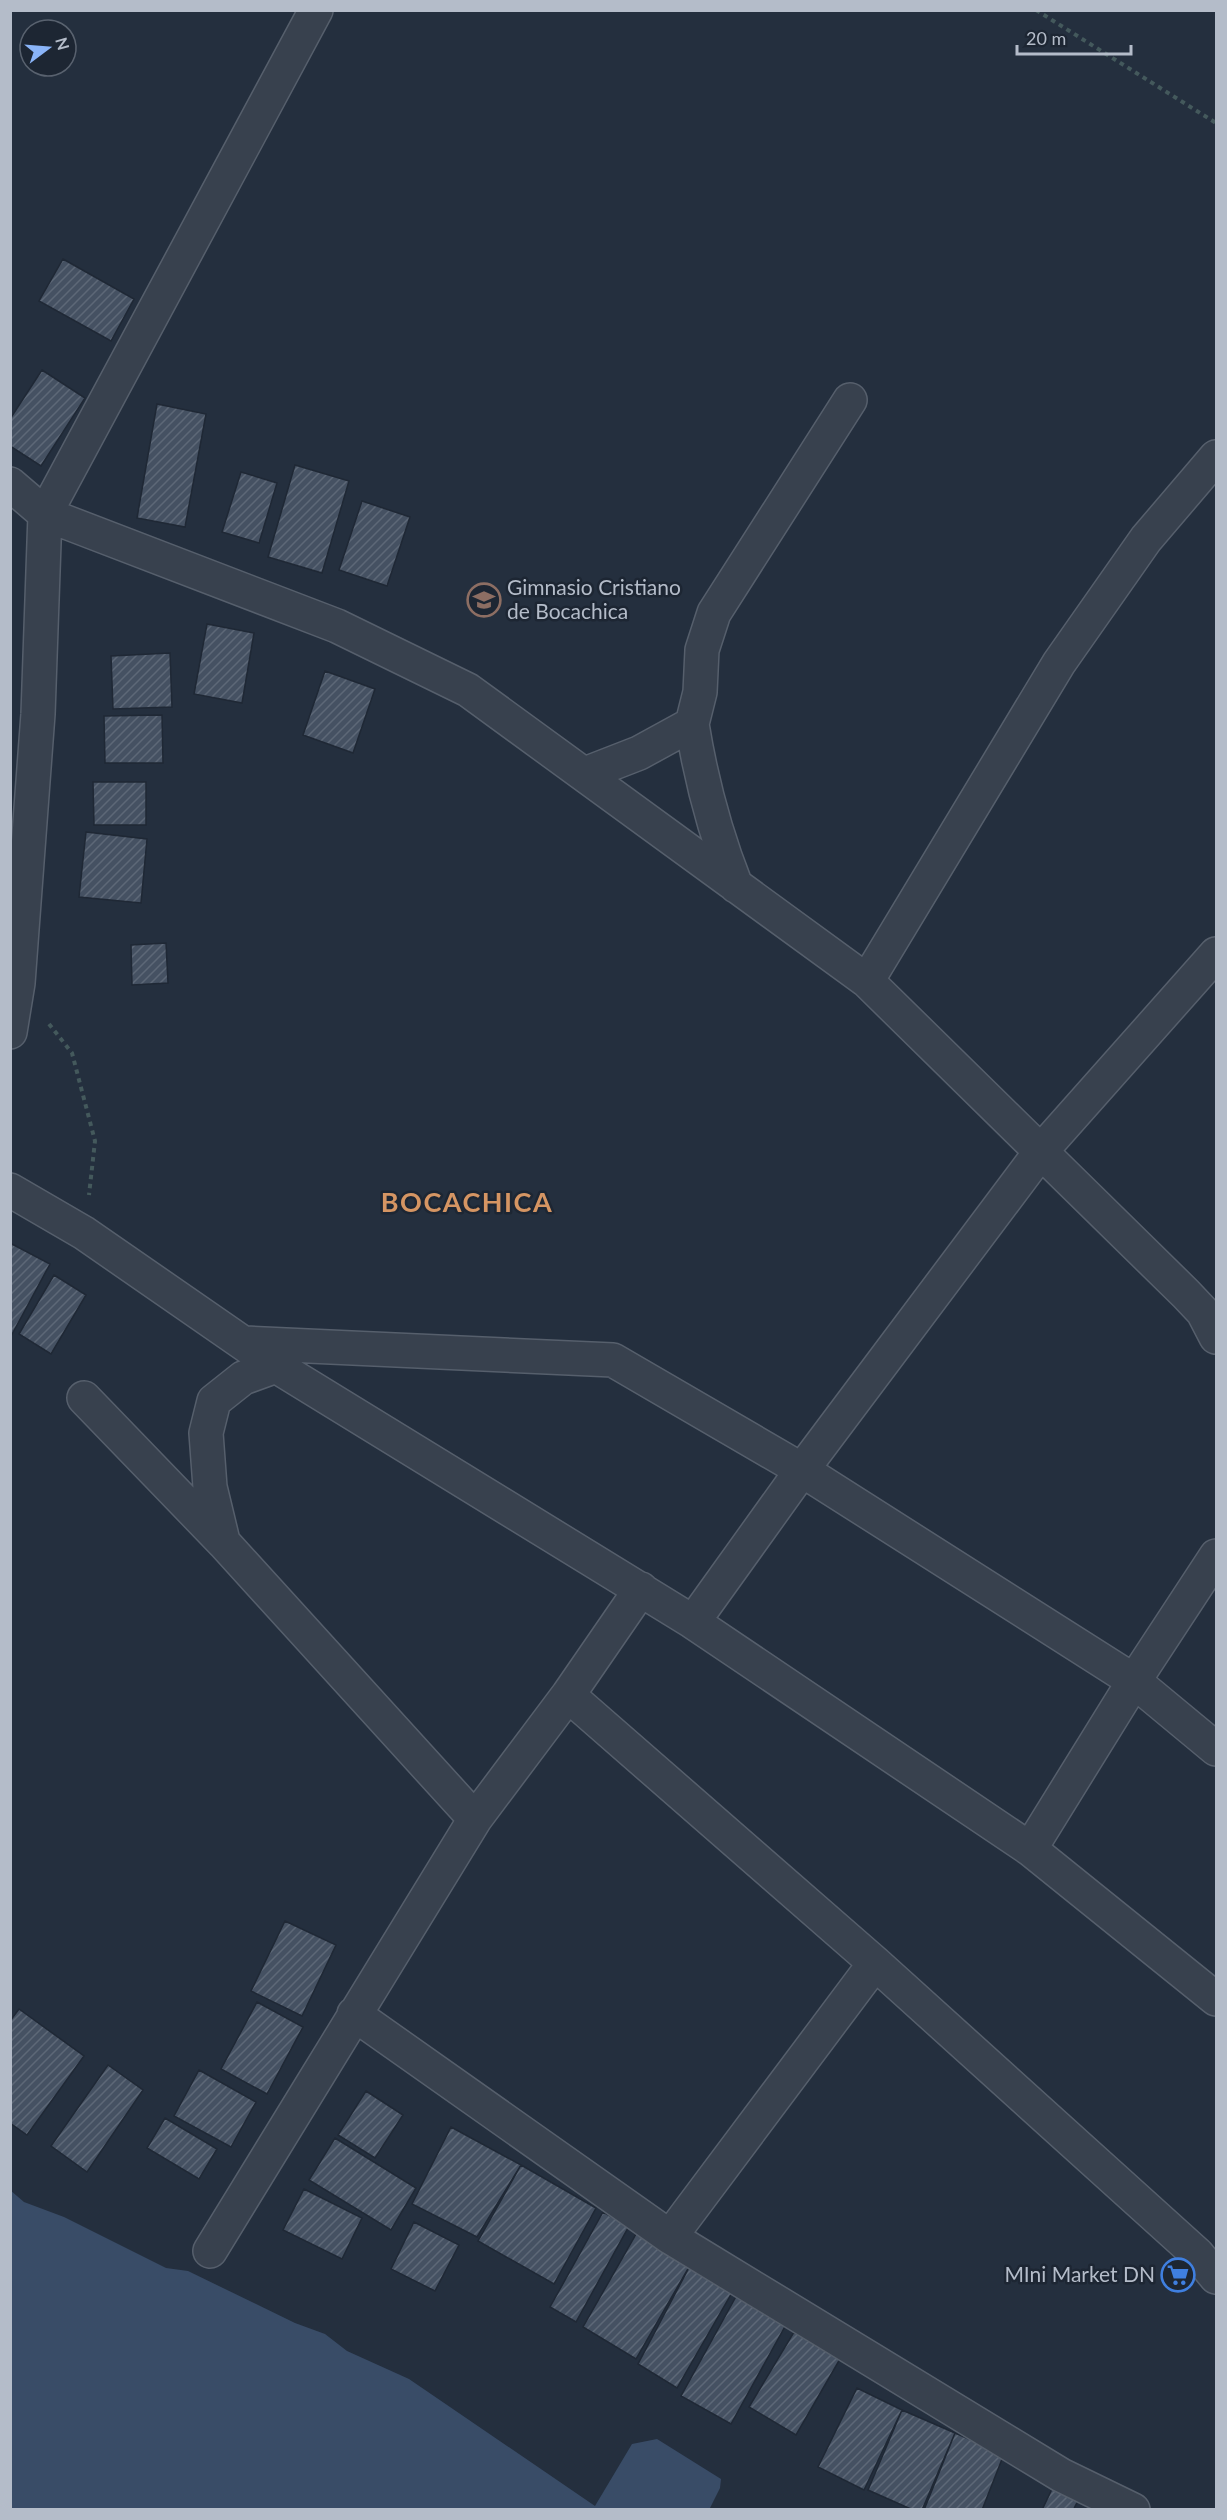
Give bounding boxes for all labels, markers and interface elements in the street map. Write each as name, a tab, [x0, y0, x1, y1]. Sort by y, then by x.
north arrow	[18, 18, 78, 78]
scale bar	[1017, 18, 1131, 56]
text: 20 m	[1026, 27, 1066, 49]
text: N	[52, 35, 74, 52]
place label: Gimnasio Cristiano de Bocachica	[507, 574, 681, 623]
school or university icon: Gimnasio Cristiano de Bocachica	[466, 582, 502, 618]
district label: BOCACHICA	[381, 1185, 553, 1218]
supermarket icon: MIni Market DN	[1160, 2257, 1196, 2293]
place label: MIni Market DN	[1004, 2261, 1155, 2286]

